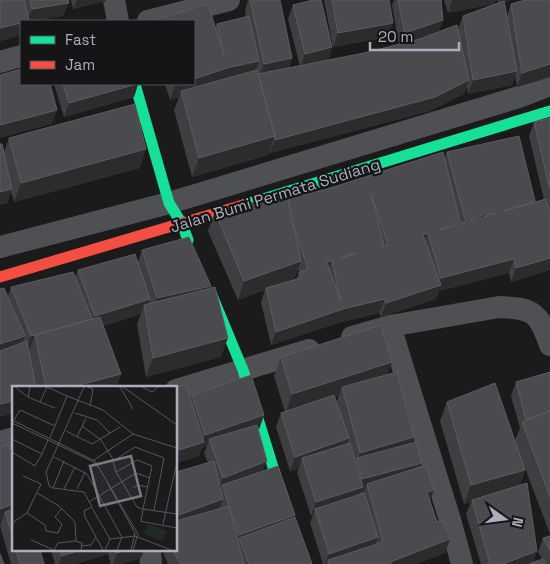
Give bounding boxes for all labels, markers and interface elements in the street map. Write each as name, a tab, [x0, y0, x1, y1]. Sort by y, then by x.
legend	[20, 20, 195, 85]
scale bar	[370, 20, 459, 52]
text: 20 m	[378, 27, 413, 46]
text: Fast	[65, 30, 96, 49]
text: Jam	[65, 55, 95, 74]
street label: Jalan Bumi Permata Sudiang	[168, 153, 383, 237]
inset map	[12, 386, 178, 552]
north arrow	[480, 494, 530, 544]
text: N	[508, 515, 527, 529]

